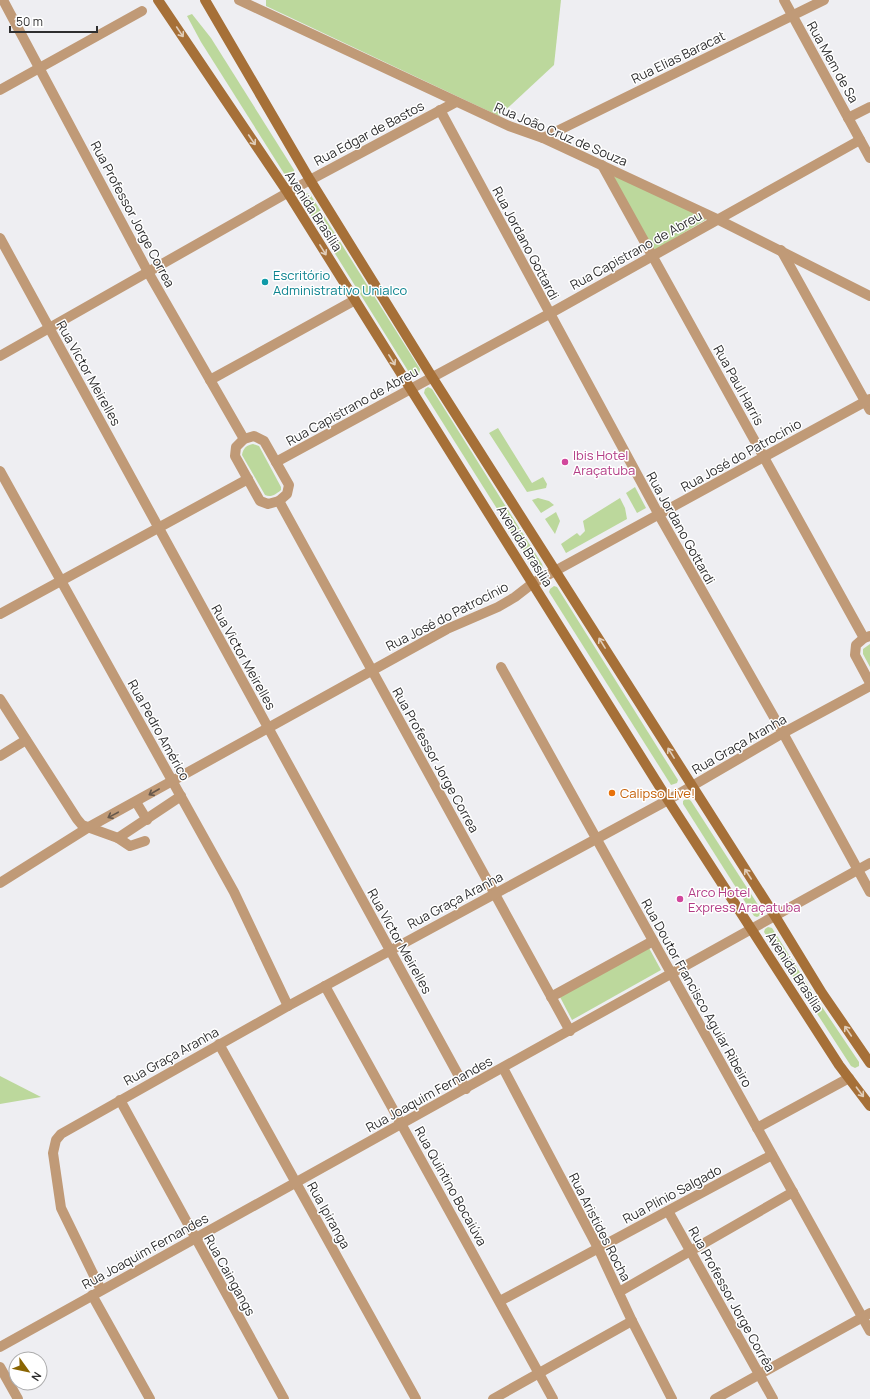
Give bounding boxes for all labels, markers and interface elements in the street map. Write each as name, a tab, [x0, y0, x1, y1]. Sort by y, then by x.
scale bar	[10, 8, 97, 34]
text: 50 m	[16, 13, 43, 30]
street label: Rua Mem de Sa	[803, 18, 863, 106]
street label: Rua Elias Baracat	[628, 26, 728, 88]
one-way arrow	[176, 27, 184, 38]
street label: Rua Edgar de Bastos	[311, 96, 427, 170]
street label: Rua João Cruz de Souza	[492, 98, 630, 170]
one-way arrow	[248, 135, 256, 146]
street label: Rua Professor Jorge Correa	[87, 138, 179, 290]
street label: Avenida Brasília	[281, 167, 347, 255]
street label: Rua Jordano Gottardi	[488, 183, 564, 303]
street label: Rua Capistrano de Abreu	[567, 206, 705, 294]
one-way arrow	[319, 244, 327, 255]
place label: Escritório Administrativo Unialco	[273, 266, 407, 299]
marker: Escritório Administrativo Unialco	[260, 277, 270, 287]
street label: Rua Victor Meirelles	[53, 317, 125, 429]
street label: Rua Paul Harris	[709, 342, 769, 429]
one-way arrow	[388, 354, 397, 365]
street label: Rua Capistrano de Abreu	[283, 362, 421, 450]
street label: Rua José do Patrocínio	[678, 414, 805, 496]
place label: Ibis Hotel Araçatuba	[573, 446, 635, 479]
marker: Ibis Hotel Araçatuba	[560, 457, 570, 467]
street label: Rua Jordano Gottardi	[643, 469, 719, 587]
street label: Avenida Brasília	[493, 502, 557, 590]
street label: Rua José do Patrocínio	[383, 577, 512, 655]
street label: Rua Victor Meirelles	[208, 601, 280, 713]
one-way arrow	[597, 637, 605, 649]
street label: Rua Pedro Américo	[124, 676, 194, 784]
street label: Rua Professor Jorge Correa	[389, 684, 483, 836]
street label: Rua Graça Aranha	[689, 710, 789, 778]
one-way arrow	[667, 748, 675, 759]
place label: Calipso Live!	[620, 784, 695, 802]
one-way arrow	[148, 788, 160, 796]
marker: Calipso Live!	[607, 788, 617, 798]
one-way arrow	[107, 812, 119, 819]
street label: Rua Graça Aranha	[404, 867, 506, 933]
one-way arrow	[744, 868, 752, 880]
place label: Arco Hotel Express Araçatuba	[688, 883, 800, 916]
street label: Rua Victor Meirelles	[364, 885, 436, 997]
marker: Arco Hotel Express Araçatuba	[675, 894, 685, 904]
street label: Rua Doutor Francisco Aguiar Ribeiro	[638, 896, 757, 1091]
street label: Avenida Brasília	[762, 928, 828, 1016]
street label: Rua Graça Aranha	[120, 1022, 222, 1090]
one-way arrow	[844, 1026, 852, 1037]
street label: Rua Joaquim Fernandes	[362, 1052, 496, 1136]
one-way arrow	[855, 1086, 864, 1097]
street label: Rua Quintino Bocaiúva	[411, 1123, 491, 1249]
street label: Rua Plínio Salgado	[620, 1160, 725, 1228]
street label: Rua Aristides Rocha	[565, 1170, 635, 1284]
street label: Rua Ipiranga	[303, 1178, 355, 1252]
street label: Rua Joaquim Fernandes	[78, 1209, 212, 1293]
street label: Rua Professor Jorge Corrêa	[684, 1223, 780, 1375]
street label: Rua Caingangs	[200, 1231, 260, 1319]
north arrow	[8, 1351, 48, 1391]
text: N	[28, 1369, 45, 1384]

